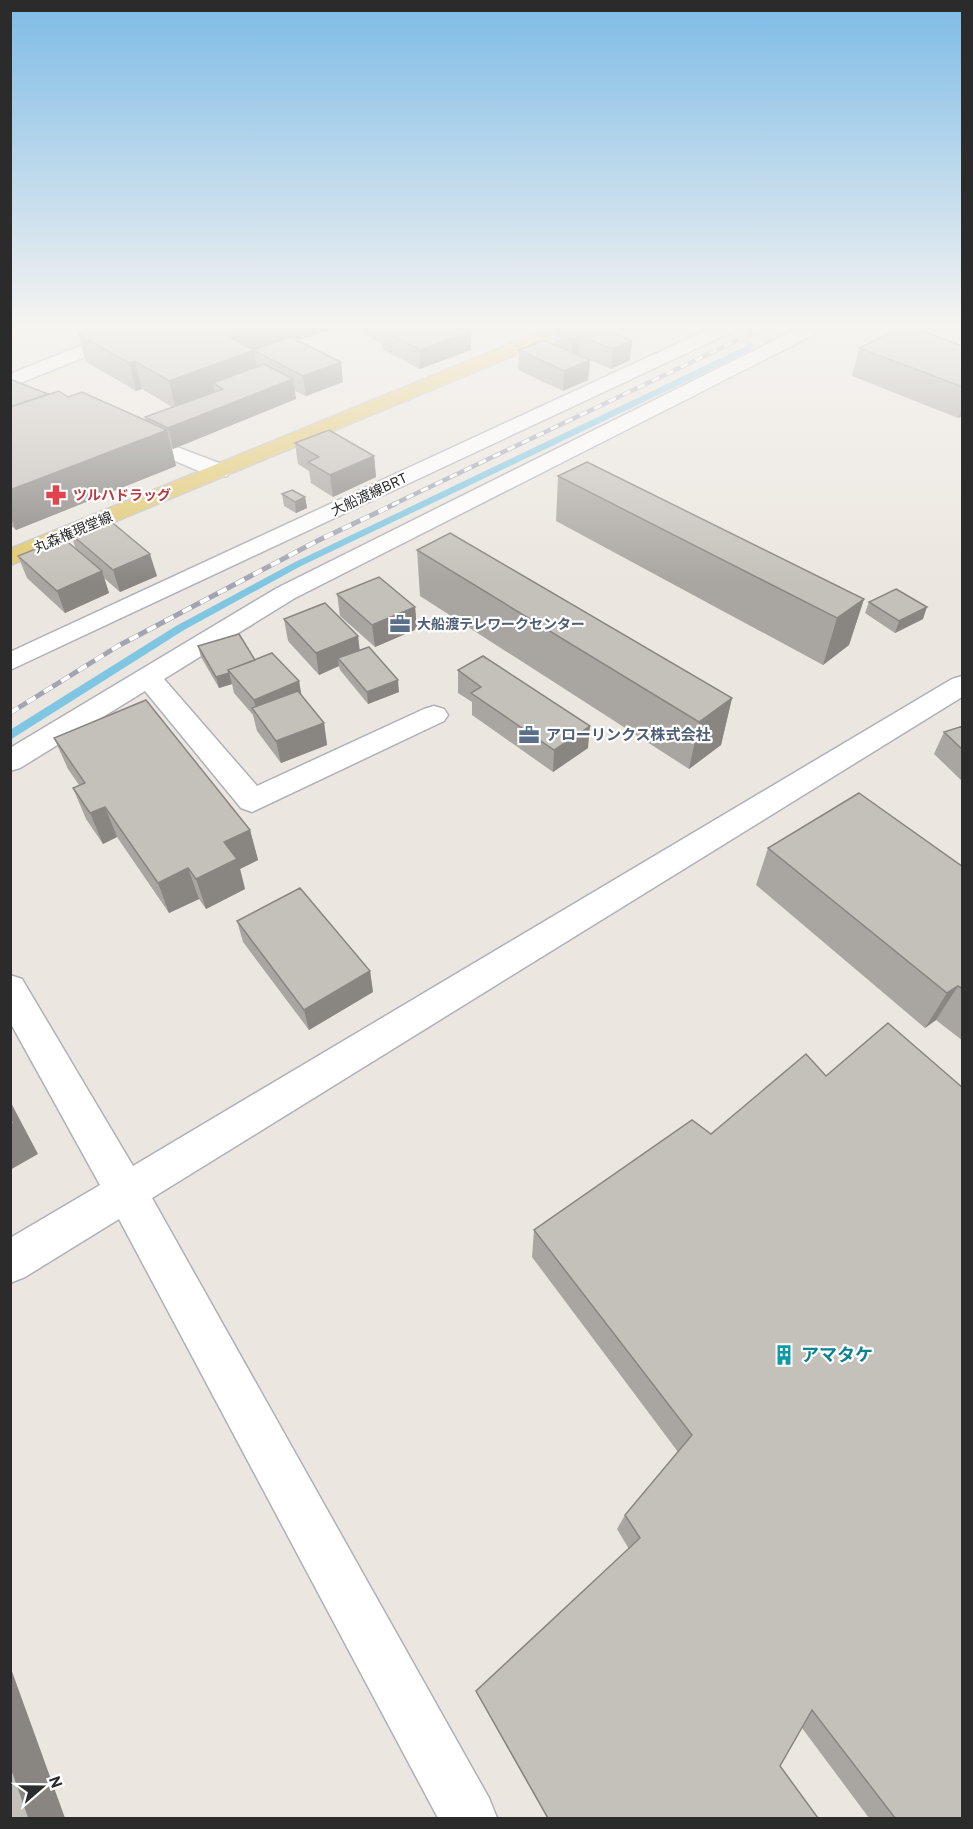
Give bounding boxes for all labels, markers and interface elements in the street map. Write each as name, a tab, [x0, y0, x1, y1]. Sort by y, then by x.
street label: 大船渡線BRT	[329, 470, 411, 520]
pharmacy icon: ツルハドラッグ	[44, 483, 68, 507]
place label: ツルハドラッグ	[73, 487, 171, 505]
street label: 丸森権現堂線	[31, 508, 116, 558]
office icon: 大船渡テレワークセンター	[388, 612, 412, 636]
place label: 大船渡テレワークセンター	[417, 617, 585, 634]
office icon: アローリンクス株式会社	[517, 723, 541, 747]
place label: アローリンクス株式会社	[546, 726, 711, 746]
building icon: アマタケ	[772, 1343, 796, 1367]
place label: アマタケ	[801, 1345, 873, 1368]
north arrow	[12, 1757, 72, 1817]
text: N	[43, 1774, 66, 1791]

